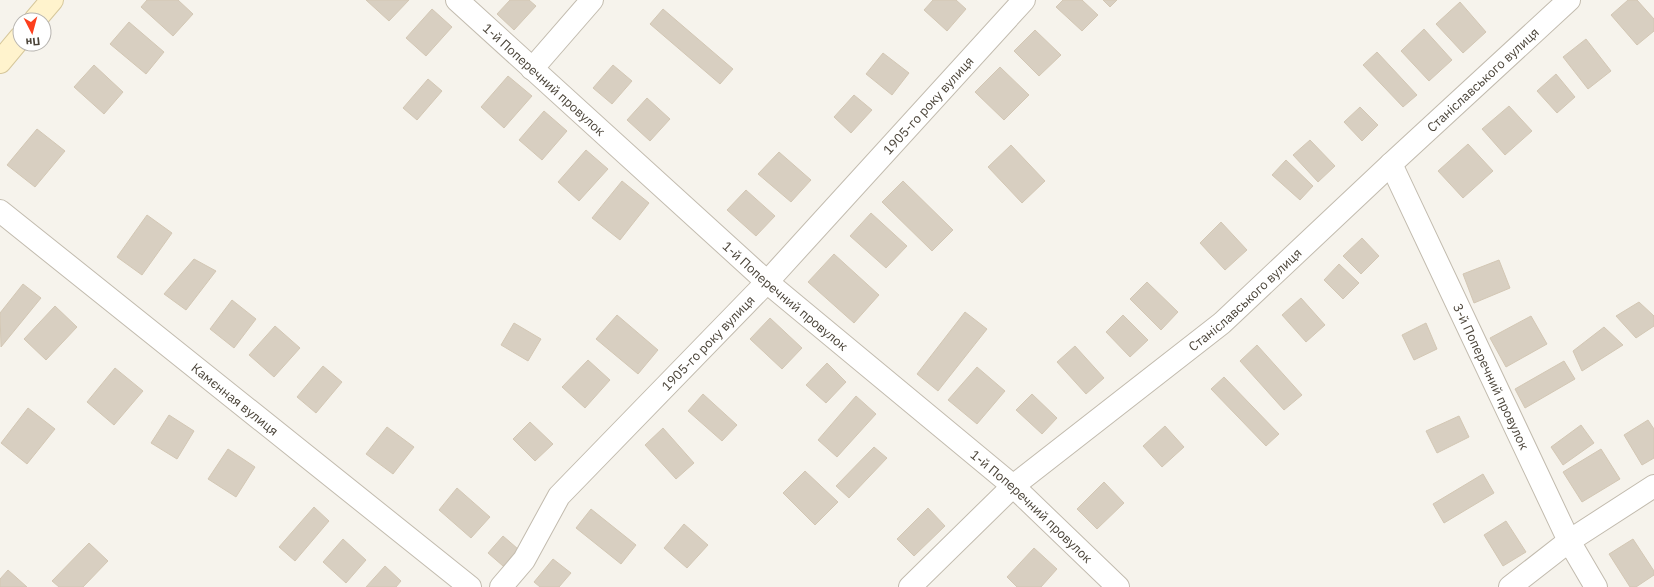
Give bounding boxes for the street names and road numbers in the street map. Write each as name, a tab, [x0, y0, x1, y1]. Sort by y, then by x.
street label: 1-й Поперечний провулок	[479, 20, 609, 140]
street label: Станіславського вулиця	[1423, 24, 1543, 136]
street label: 1905-го року вулиця	[879, 53, 978, 158]
street label: 1-й Поперечний провулок	[719, 238, 851, 355]
street label: Станіславського вулиця	[1185, 245, 1305, 355]
street label: 1905-го року вулиця	[658, 292, 759, 395]
street label: 3-й Поперечний провулок	[1449, 301, 1533, 453]
street label: Камєнная вулиця	[188, 359, 282, 439]
street label: 1-й Поперечний провулок	[967, 446, 1096, 567]

